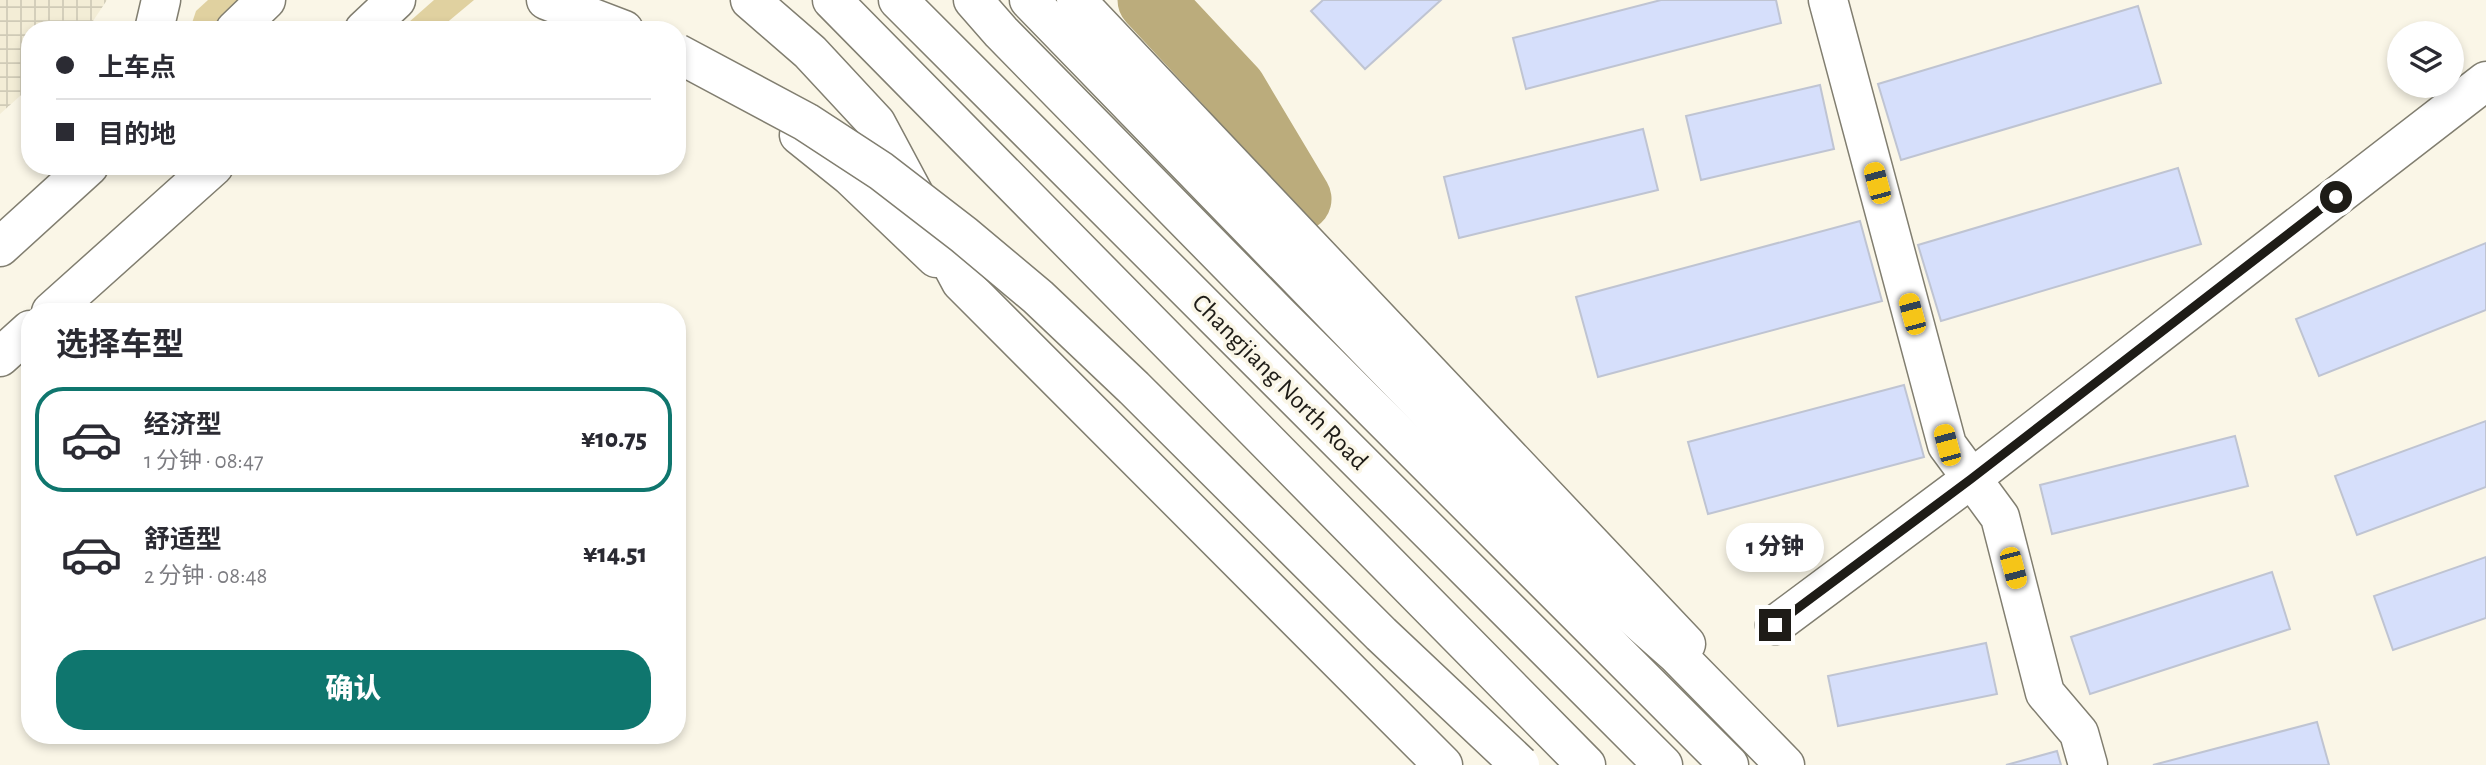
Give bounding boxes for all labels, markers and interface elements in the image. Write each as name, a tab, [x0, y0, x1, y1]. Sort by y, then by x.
map controls	[2387, 21, 2464, 98]
button: layers	[2387, 21, 2464, 98]
text: 上车点	[98, 55, 176, 81]
text: 目的地	[98, 122, 176, 148]
car	[1862, 160, 1893, 206]
route start	[2320, 181, 2352, 213]
street label: Changjiang North Road	[1187, 289, 1373, 475]
car	[1897, 291, 1928, 337]
text: 选择车型	[56, 329, 184, 361]
icon: car	[60, 408, 123, 471]
text: 经济型	[144, 412, 222, 438]
car	[1932, 422, 1963, 468]
text: ¥10.75	[581, 426, 647, 452]
text: 1 分钟 · 08:47	[144, 450, 264, 473]
icon: car	[60, 523, 123, 586]
callout: 1 分钟	[1726, 524, 1824, 572]
text: 舒适型	[144, 527, 222, 553]
text: 1 分钟	[1746, 536, 1804, 559]
text: ¥14.51	[583, 541, 647, 567]
car	[1998, 545, 2029, 591]
text: 2 分钟 · 08:48	[144, 565, 267, 588]
route end	[1759, 609, 1791, 641]
button: 确认	[56, 650, 651, 730]

